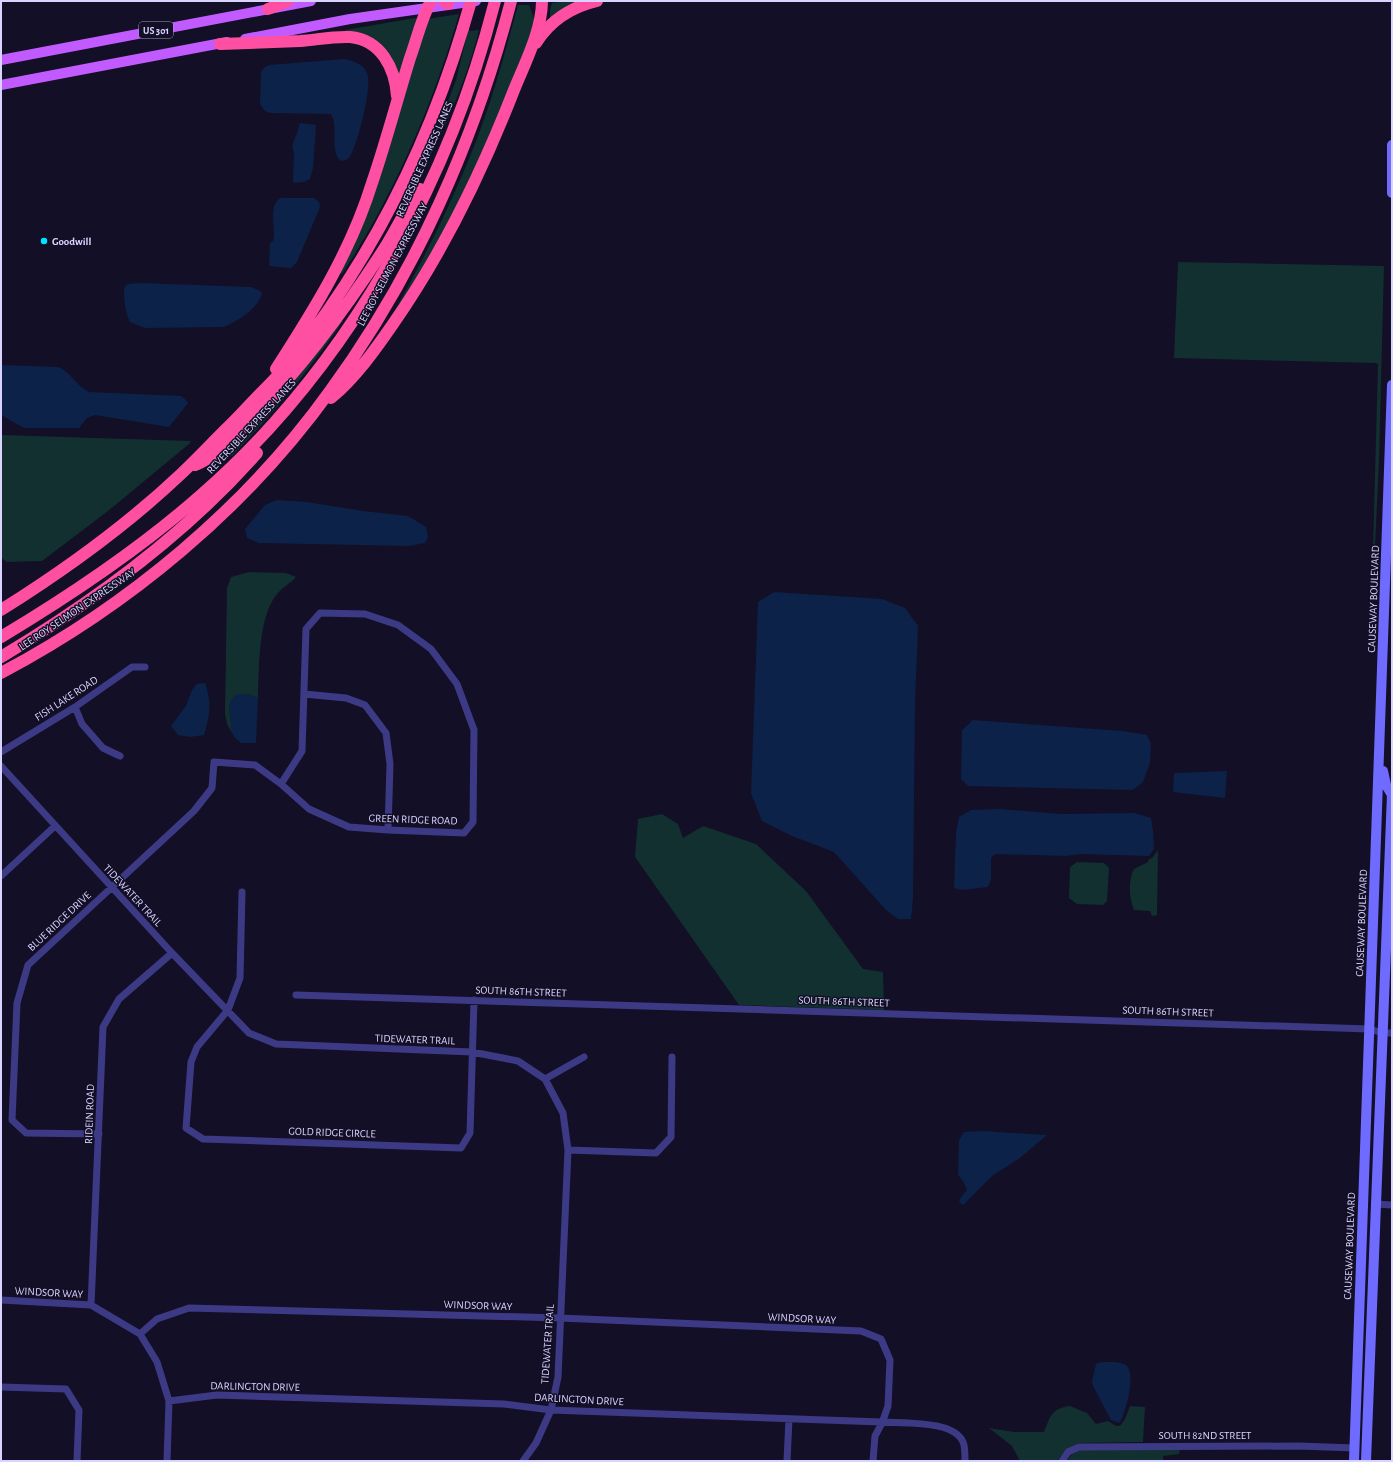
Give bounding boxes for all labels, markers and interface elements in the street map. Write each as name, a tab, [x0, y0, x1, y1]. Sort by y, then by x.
road number: US 301	[139, 22, 173, 38]
street label: REVERSIBLE EXPRESS LANES	[394, 100, 455, 218]
street label: LEE ROY SELMON EXPRESSWAY	[355, 201, 430, 328]
marker: Goodwill	[39, 236, 49, 246]
place label: Goodwill	[52, 236, 91, 247]
street label: REVERSIBLE EXPRESS LANES	[205, 377, 298, 476]
street label: CAUSEWAY BOULEVARD	[1366, 545, 1381, 653]
street label: LEE ROY SELMON EXPRESSWAY	[17, 566, 138, 653]
street label: FISH LAKE ROAD	[33, 674, 100, 723]
street label: GREEN RIDGE ROAD	[368, 812, 458, 827]
street label: TIDEWATER TRAIL	[101, 862, 164, 929]
street label: CAUSEWAY BOULEVARD	[1354, 869, 1369, 977]
street label: BLUE RIDGE DRIVE	[26, 889, 94, 953]
street label: SOUTH 86TH STREET	[475, 984, 567, 999]
street label: SOUTH 86TH STREET	[798, 994, 890, 1009]
street label: SOUTH 86TH STREET	[1122, 1004, 1214, 1019]
street label: TIDEWATER TRAIL	[375, 1033, 456, 1046]
street label: RIDEIN ROAD	[83, 1084, 96, 1144]
street label: GOLD RIDGE CIRCLE	[288, 1125, 376, 1140]
street label: CAUSEWAY BOULEVARD	[1342, 1192, 1357, 1300]
street label: WINDSOR WAY	[14, 1285, 84, 1300]
street label: WINDSOR WAY	[443, 1299, 513, 1312]
street label: TIDEWATER TRAIL	[539, 1303, 556, 1384]
street label: WINDSOR WAY	[767, 1311, 837, 1326]
street label: DARLINGTON DRIVE	[210, 1380, 301, 1393]
street label: DARLINGTON DRIVE	[534, 1392, 625, 1407]
street label: SOUTH 82ND STREET	[1159, 1430, 1252, 1441]

